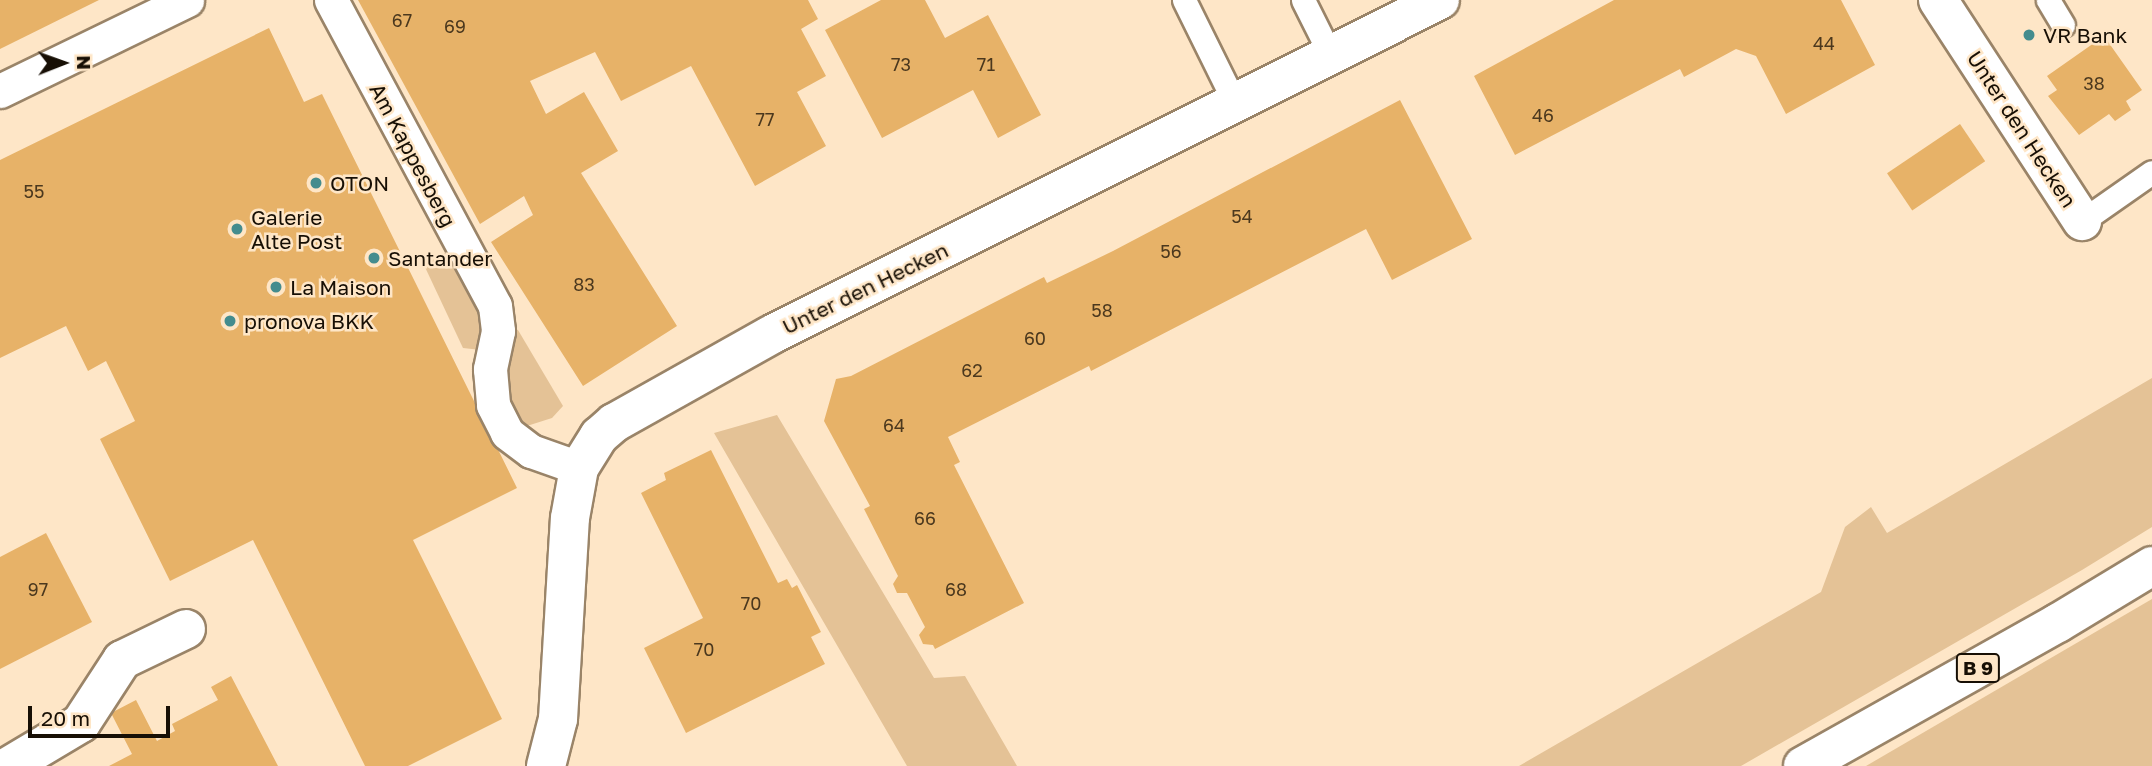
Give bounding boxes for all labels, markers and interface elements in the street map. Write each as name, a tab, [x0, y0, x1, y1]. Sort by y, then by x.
house number: 67	[392, 9, 412, 31]
house number: 69	[444, 15, 466, 37]
place label: VR Bank	[2043, 22, 2127, 48]
marker: VR Bank	[2021, 27, 2037, 43]
north arrow	[28, 28, 98, 98]
house number: 44	[1813, 32, 1835, 54]
street label: Unter den Hecken	[1962, 46, 2082, 212]
house number: 73	[891, 53, 911, 75]
house number: 71	[977, 53, 995, 75]
text: N	[73, 55, 96, 70]
house number: 38	[2083, 72, 2105, 94]
street label: Am Kappesberg	[365, 79, 461, 231]
house number: 46	[1532, 104, 1554, 126]
house number: 77	[755, 108, 775, 130]
place label: OTON	[330, 170, 389, 196]
marker: OTON	[308, 175, 324, 191]
house number: 55	[24, 180, 44, 202]
place label: Galerie Alte Post	[251, 204, 342, 254]
house number: 54	[1231, 205, 1253, 227]
marker: Galerie Alte Post	[229, 221, 245, 237]
street label: Unter den Hecken	[778, 237, 952, 339]
house number: 56	[1160, 240, 1182, 262]
place label: Santander	[388, 245, 492, 271]
marker: Santander	[366, 250, 382, 266]
house number: 83	[573, 273, 595, 295]
place label: La Maison	[290, 274, 391, 300]
marker: La Maison	[268, 279, 284, 295]
house number: 58	[1091, 299, 1113, 321]
place label: pronova BKK	[244, 308, 374, 334]
marker: pronova BKK	[222, 313, 238, 329]
house number: 60	[1024, 327, 1046, 349]
house number: 62	[961, 359, 983, 381]
house number: 64	[883, 414, 905, 436]
house number: 66	[914, 507, 936, 529]
house number: 97	[28, 578, 48, 600]
house number: 68	[945, 578, 967, 600]
house number: 70	[741, 592, 761, 614]
house number: 70	[694, 638, 714, 660]
road number: B 9	[1955, 652, 2001, 684]
scale bar	[32, 692, 173, 736]
text: 20 m	[41, 705, 90, 731]

